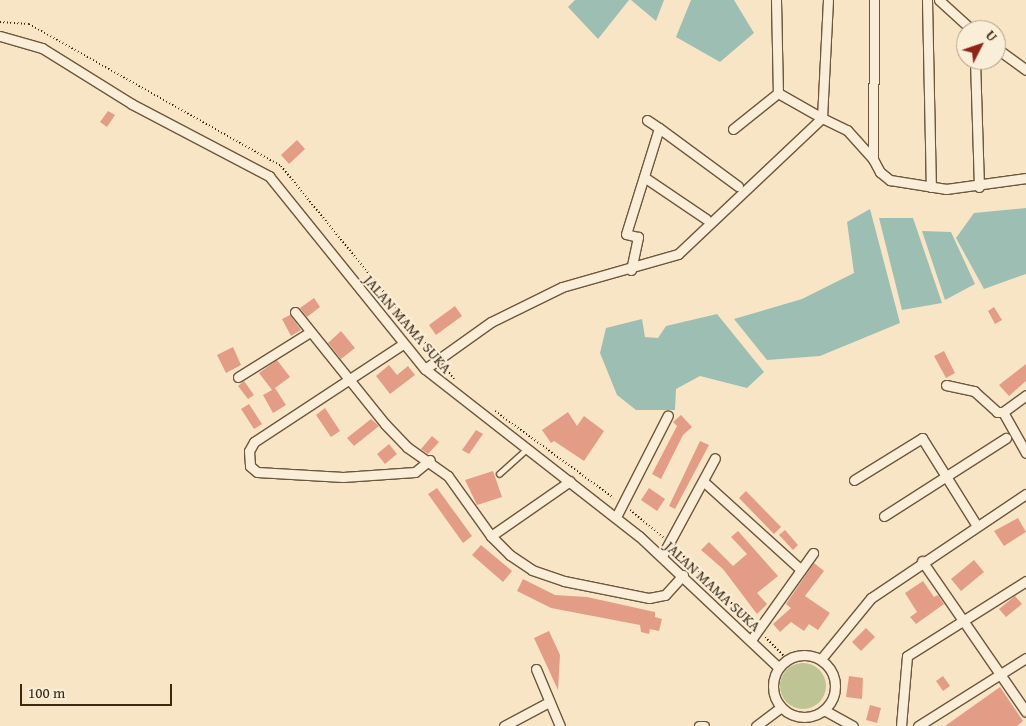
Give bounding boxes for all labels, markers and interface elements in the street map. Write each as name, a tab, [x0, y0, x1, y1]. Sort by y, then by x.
north arrow	[956, 20, 1006, 70]
text: U	[981, 26, 1002, 46]
street label: JALAN MAMA SUKA	[360, 271, 456, 377]
street label: JALAN MAMA SUKA	[661, 537, 765, 635]
scale bar	[22, 674, 175, 706]
text: 100 m	[28, 682, 65, 703]

